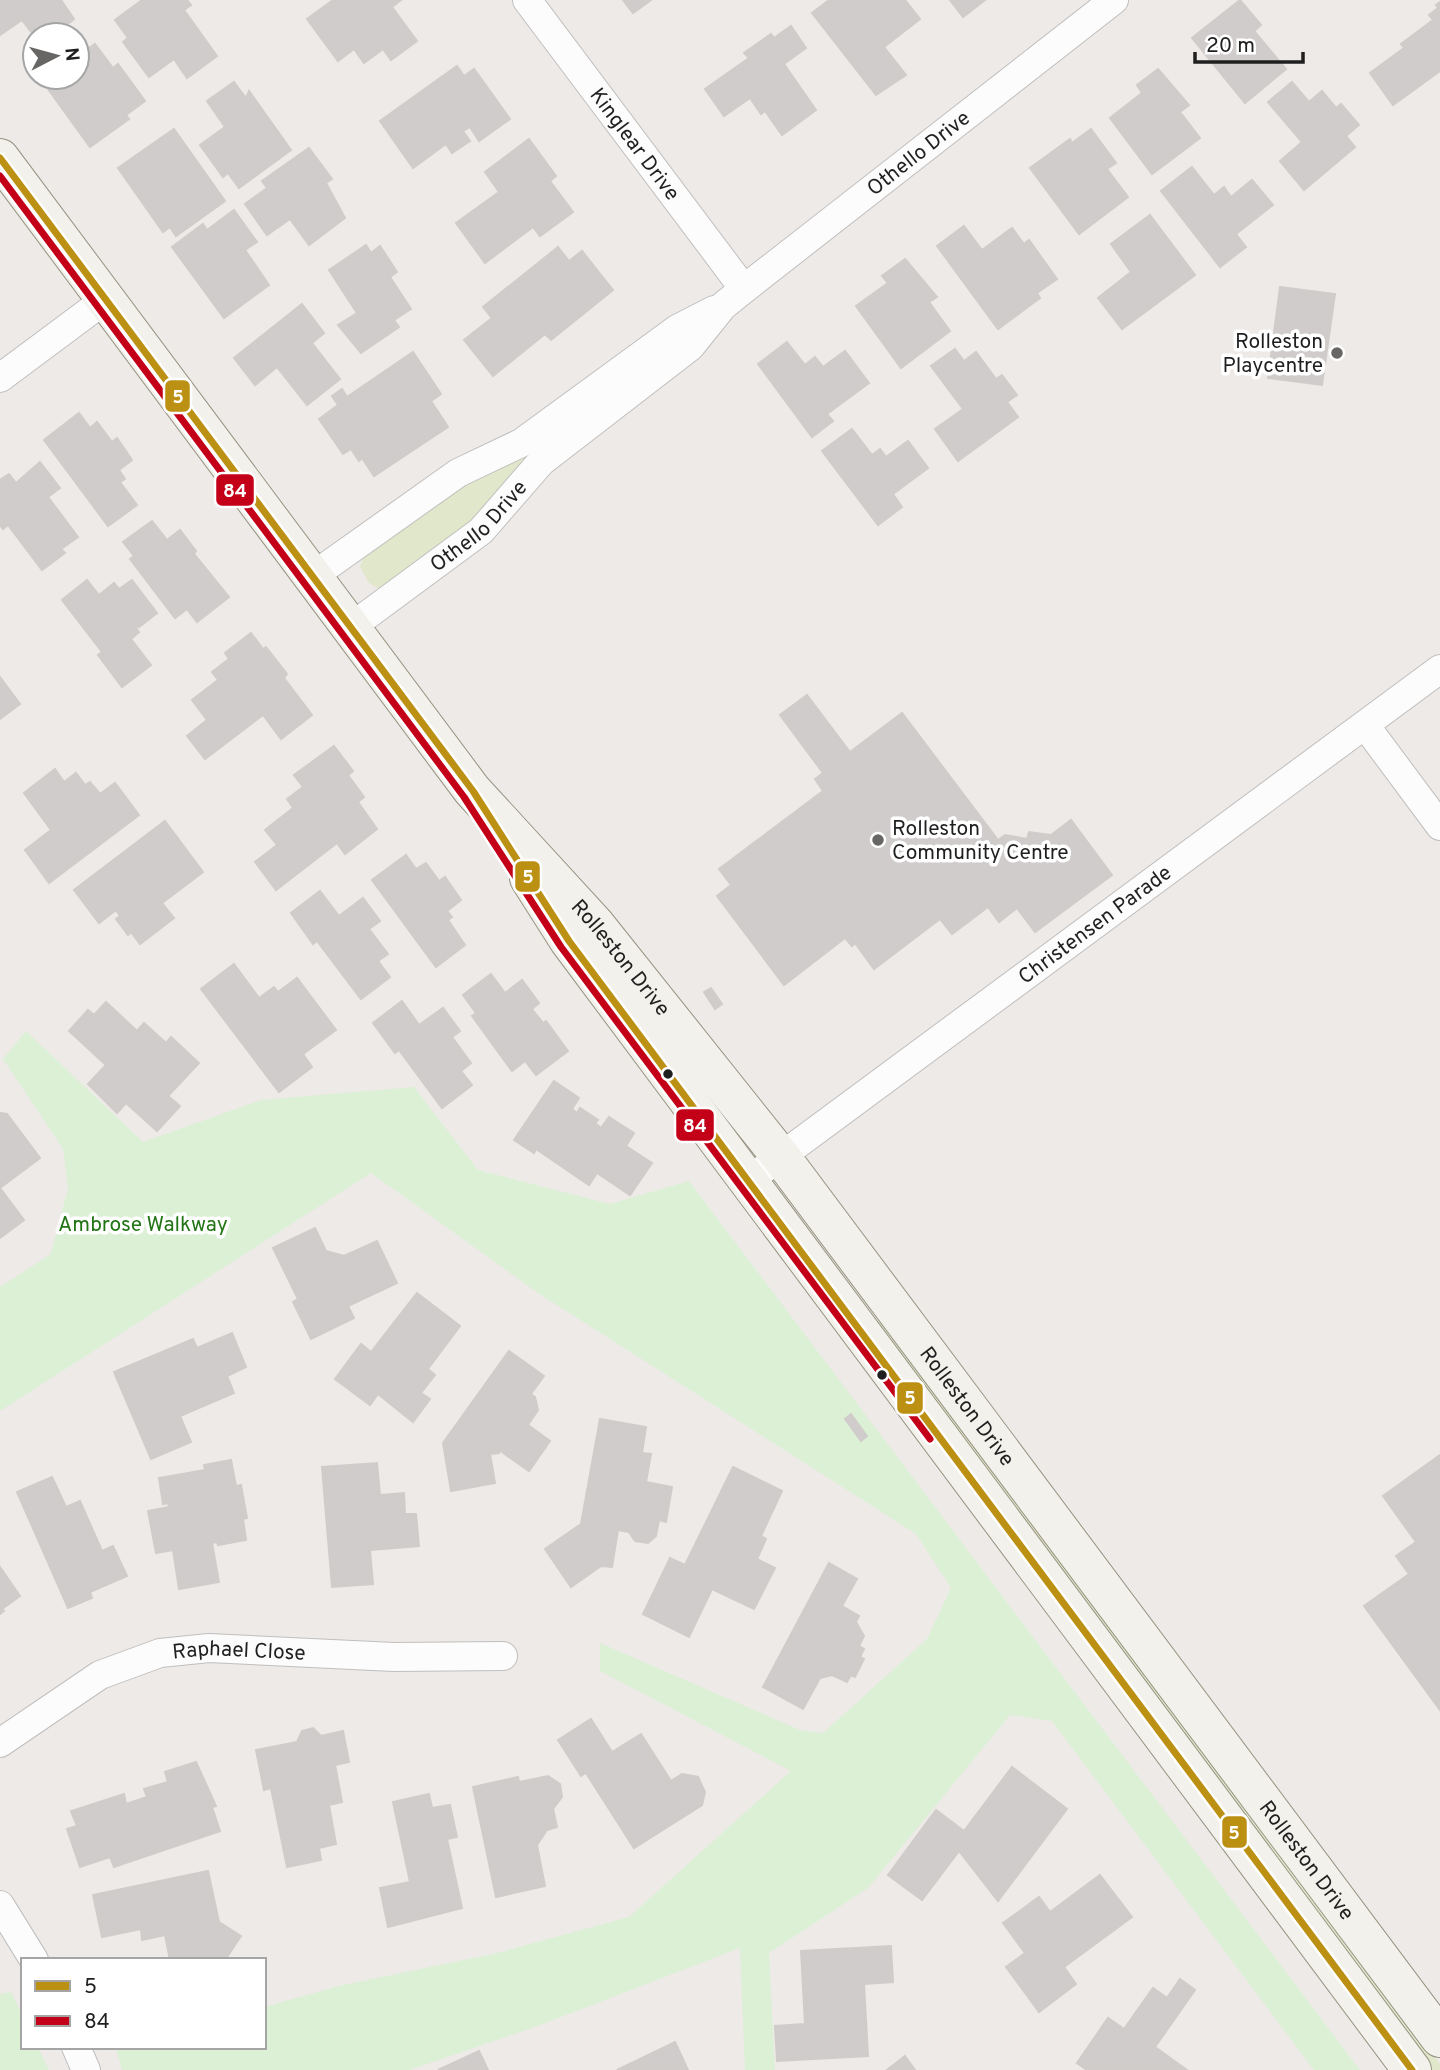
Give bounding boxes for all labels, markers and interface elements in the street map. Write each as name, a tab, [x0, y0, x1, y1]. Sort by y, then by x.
north arrow	[21, 21, 91, 91]
scale bar	[1195, 21, 1304, 65]
text: 20 m	[1206, 33, 1255, 60]
text: N	[58, 46, 84, 62]
street label: Kinglear Drive	[583, 83, 685, 207]
street label: Othello Drive	[862, 105, 976, 203]
place label: Rolleston Playcentre	[1223, 329, 1323, 380]
marker: Rolleston Playcentre	[1329, 345, 1345, 361]
line badge: 5	[164, 379, 191, 413]
text: 5	[172, 386, 184, 410]
line badge: 84	[215, 473, 255, 507]
street label: Othello Drive	[425, 475, 534, 579]
text: 84	[223, 480, 247, 504]
place label: Rolleston Community Centre	[892, 816, 1069, 867]
marker: Rolleston Community Centre	[870, 832, 886, 848]
line badge: 5	[514, 860, 541, 893]
street label: Christensen Parade	[1014, 860, 1178, 991]
text: 5	[522, 866, 534, 890]
street label: Rolleston Drive	[564, 894, 675, 1022]
unlabelled marker	[661, 1067, 675, 1081]
line badge: 84	[675, 1108, 715, 1142]
text: 84	[683, 1115, 707, 1139]
park label: Ambrose Walkway	[58, 1212, 228, 1239]
street label: Rolleston Drive	[913, 1342, 1020, 1472]
unlabelled marker	[875, 1368, 889, 1382]
line badge: 5	[896, 1381, 924, 1415]
text: 5	[904, 1387, 916, 1411]
street label: Raphael Close	[171, 1636, 306, 1668]
street label: Rolleston Drive	[1252, 1796, 1359, 1926]
line badge: 5	[1221, 1815, 1248, 1849]
text: 5	[1228, 1822, 1240, 1846]
legend	[21, 1958, 266, 2049]
text: 5	[84, 1974, 97, 2001]
text: 84	[84, 2009, 110, 2036]

